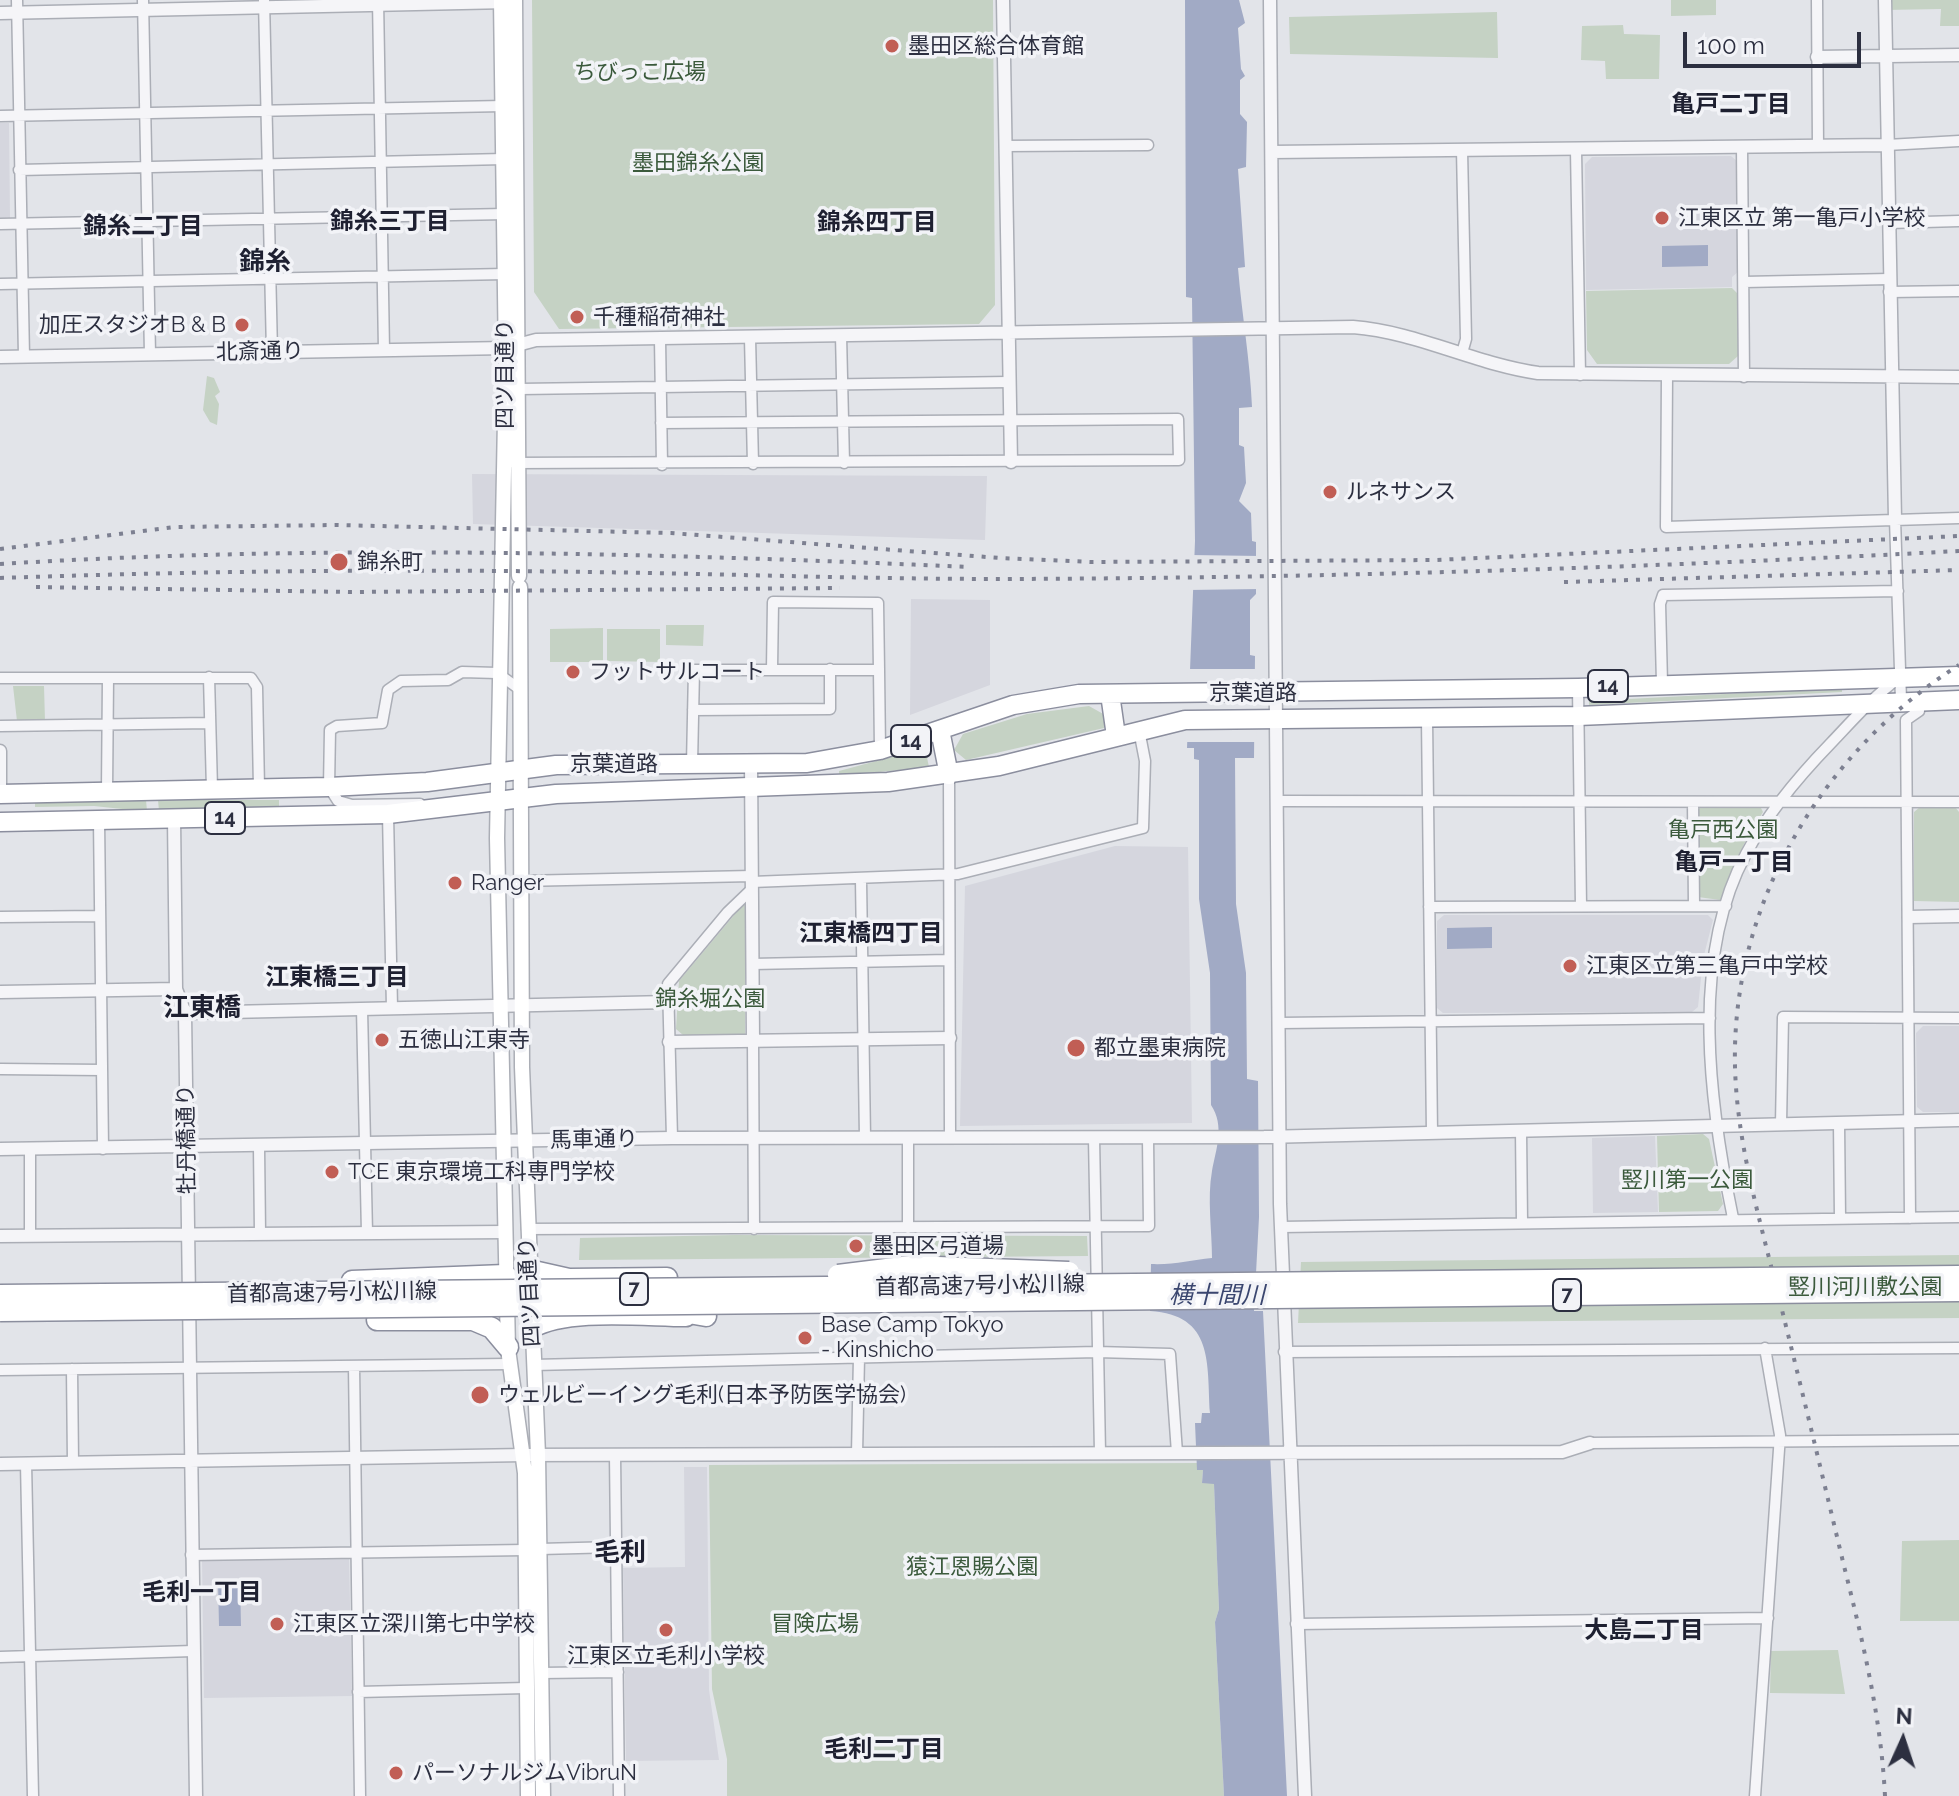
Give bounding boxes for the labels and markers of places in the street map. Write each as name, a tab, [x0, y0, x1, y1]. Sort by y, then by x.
place label: 墨田区総合体育館	[908, 33, 1084, 59]
marker: 墨田区総合体育館	[883, 37, 901, 55]
place label: 江東区立 第一亀戸小学校	[1678, 205, 1926, 231]
marker: 江東区立 第一亀戸小学校	[1653, 209, 1671, 227]
place label: 千種稲荷神社	[593, 304, 725, 330]
marker: 千種稲荷神社	[568, 308, 586, 326]
place label: 加圧スタジオB & B	[39, 312, 226, 338]
marker: 加圧スタジオB & B	[233, 316, 251, 334]
place label: ルネサンス	[1346, 479, 1456, 505]
marker: ルネサンス	[1321, 483, 1339, 501]
place label: 錦糸町	[357, 549, 423, 575]
marker: 錦糸町	[328, 551, 350, 573]
place label: フットサルコート	[589, 659, 765, 685]
marker: フットサルコート	[564, 663, 582, 681]
place label: Ranger	[471, 870, 544, 896]
marker: Ranger	[446, 874, 464, 892]
place label: 江東区立第三亀戸中学校	[1586, 953, 1828, 979]
marker: 江東区立第三亀戸中学校	[1561, 957, 1579, 975]
place label: 五徳山江東寺	[398, 1027, 530, 1053]
marker: 五徳山江東寺	[373, 1031, 391, 1049]
place label: 都立墨東病院	[1094, 1035, 1226, 1061]
marker: 都立墨東病院	[1065, 1037, 1087, 1059]
place label: TCE 東京環境工科専門学校	[348, 1159, 615, 1185]
marker: TCE 東京環境工科専門学校	[323, 1163, 341, 1181]
place label: 墨田区弓道場	[872, 1233, 1004, 1259]
marker: 墨田区弓道場	[847, 1237, 865, 1255]
place label: Base Camp Tokyo - Kinshicho	[821, 1312, 1004, 1364]
marker: Base Camp Tokyo - Kinshicho	[796, 1329, 814, 1347]
place label: ウェルビーイング毛利(日本予防医学協会)	[498, 1382, 906, 1408]
marker: ウェルビーイング毛利(日本予防医学協会)	[469, 1384, 491, 1406]
place label: 江東区立深川第七中学校	[293, 1611, 535, 1637]
marker: 江東区立深川第七中学校	[268, 1615, 286, 1633]
marker: 江東区立毛利小学校	[657, 1621, 675, 1639]
place label: 江東区立毛利小学校	[567, 1643, 765, 1669]
place label: パーソナルジムVibruN	[412, 1760, 637, 1786]
marker: パーソナルジムVibruN	[387, 1764, 405, 1782]

